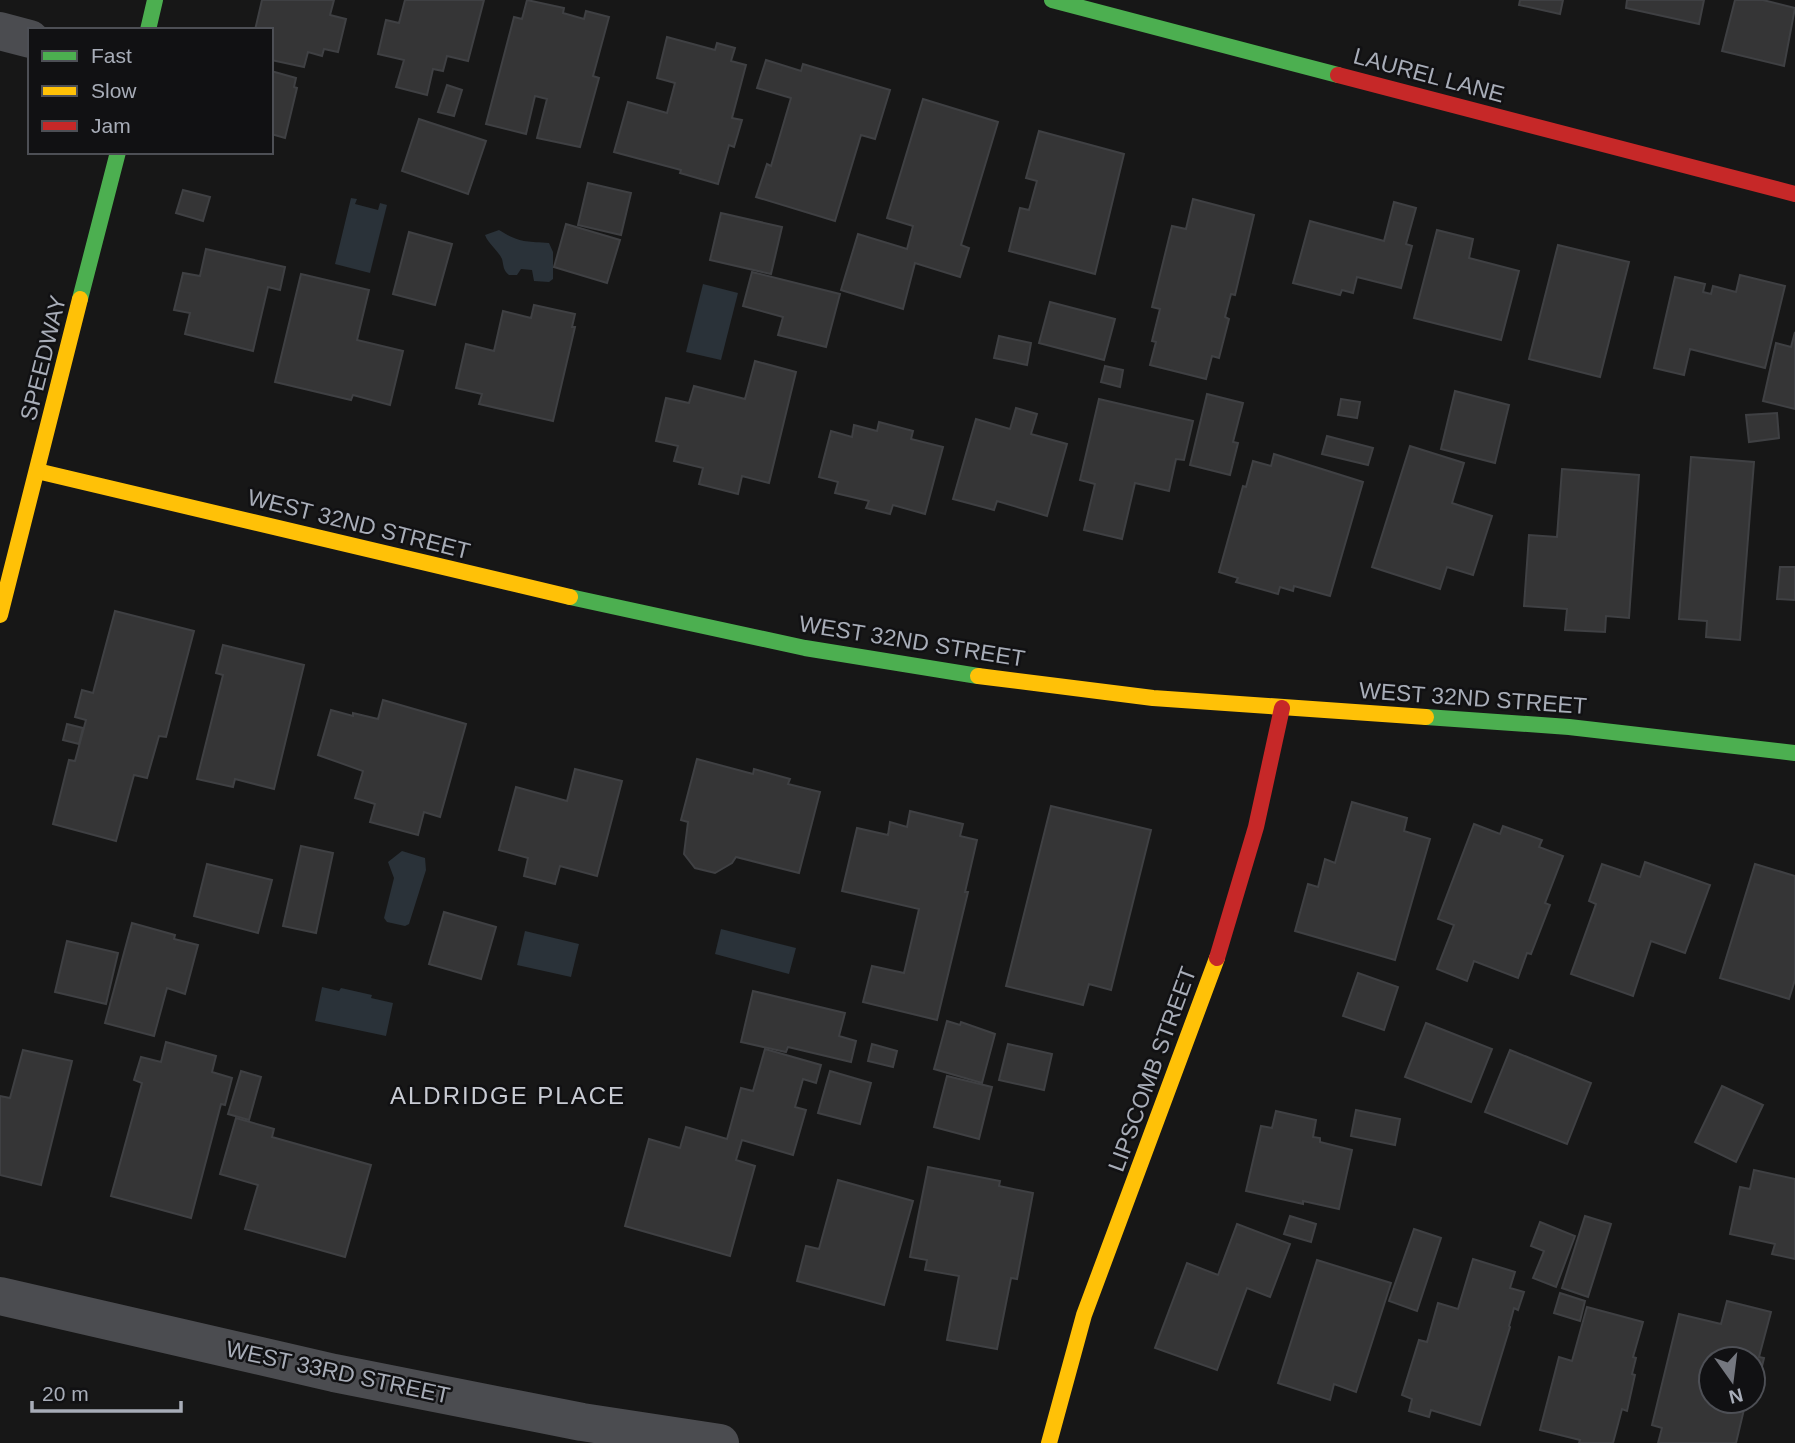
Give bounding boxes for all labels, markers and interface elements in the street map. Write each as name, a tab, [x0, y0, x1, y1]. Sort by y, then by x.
legend	[28, 28, 273, 154]
street label: LAUREL LANE	[1351, 42, 1507, 108]
text: Fast	[91, 44, 132, 67]
text: Slow	[91, 79, 137, 102]
text: Jam	[91, 114, 131, 137]
street label: SPEEDWAY	[15, 293, 71, 423]
street label: WEST 32ND STREET	[245, 484, 473, 564]
street label: WEST 32ND STREET	[797, 610, 1027, 672]
street label: WEST 32ND STREET	[1358, 677, 1588, 719]
street label: LIPSCOMB STREET	[1103, 963, 1201, 1175]
district label: ALDRIDGE PLACE	[390, 1082, 626, 1109]
street label: WEST 33RD STREET	[224, 1336, 452, 1408]
north arrow	[1697, 1345, 1767, 1415]
scale bar	[32, 1370, 180, 1414]
text: 20 m	[42, 1382, 89, 1405]
text: N	[1727, 1384, 1745, 1408]

